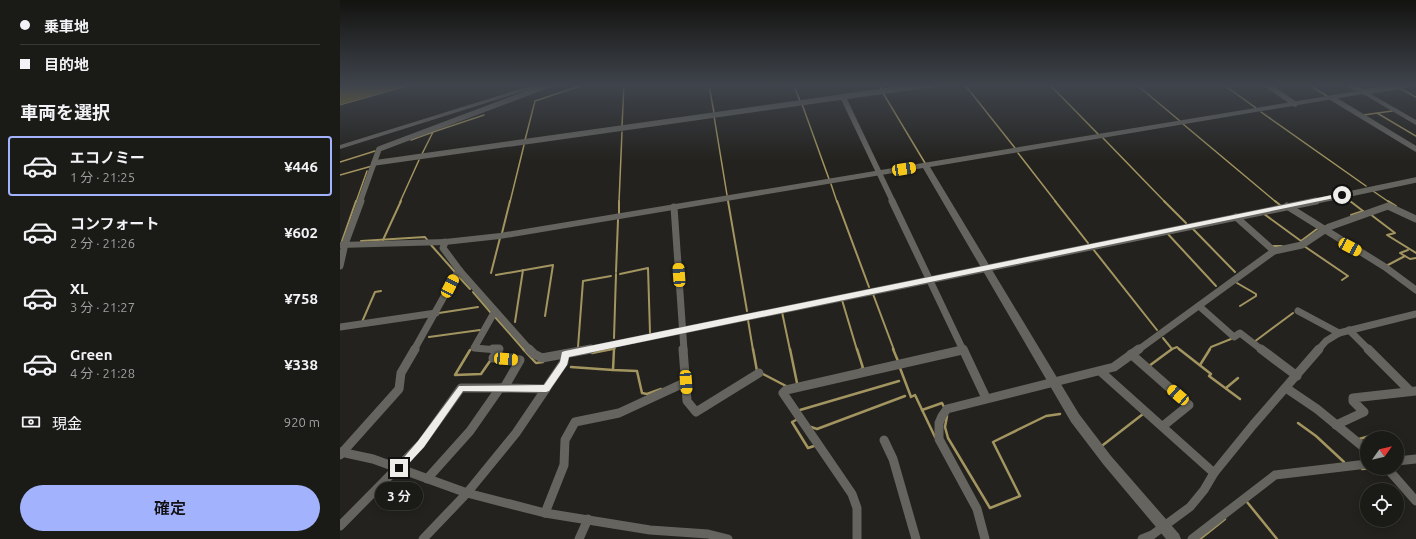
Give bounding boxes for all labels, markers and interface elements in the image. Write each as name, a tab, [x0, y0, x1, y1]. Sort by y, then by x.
text: 乗車地	[44, 18, 89, 35]
text: 目的地	[44, 56, 89, 73]
text: 車両を選択	[20, 102, 110, 122]
icon: car	[22, 148, 58, 184]
text: エコノミー	[70, 149, 145, 166]
text: ¥446	[284, 158, 318, 175]
car	[891, 161, 917, 177]
text: 1 分 · 21:25	[70, 170, 135, 184]
route start	[1333, 186, 1351, 204]
icon: car	[22, 214, 58, 250]
text: コンフォート	[70, 215, 160, 232]
text: ¥602	[284, 224, 318, 241]
text: 2 分 · 21:26	[70, 236, 135, 250]
car	[1337, 236, 1363, 258]
car	[672, 263, 686, 287]
car	[439, 273, 461, 299]
icon: car	[22, 280, 58, 316]
text: XL	[70, 280, 88, 297]
text: ¥758	[284, 290, 318, 307]
text: 3 分 · 21:27	[70, 300, 135, 314]
icon: car	[22, 346, 58, 382]
text: Green	[70, 346, 112, 363]
car	[494, 352, 518, 366]
text: ¥338	[284, 356, 318, 373]
text: 4 分 · 21:28	[70, 366, 135, 380]
car	[679, 370, 693, 394]
car	[1165, 383, 1191, 407]
icon: cash	[20, 411, 42, 433]
text: 現金	[52, 415, 82, 432]
text: 920 m	[284, 415, 320, 429]
north arrow	[1360, 431, 1404, 475]
map controls	[1360, 431, 1404, 527]
route end	[390, 459, 408, 477]
callout: 3 分	[375, 482, 423, 510]
button: locate	[1360, 483, 1404, 527]
button: 確定	[20, 485, 320, 531]
text: 3 分	[387, 489, 411, 503]

